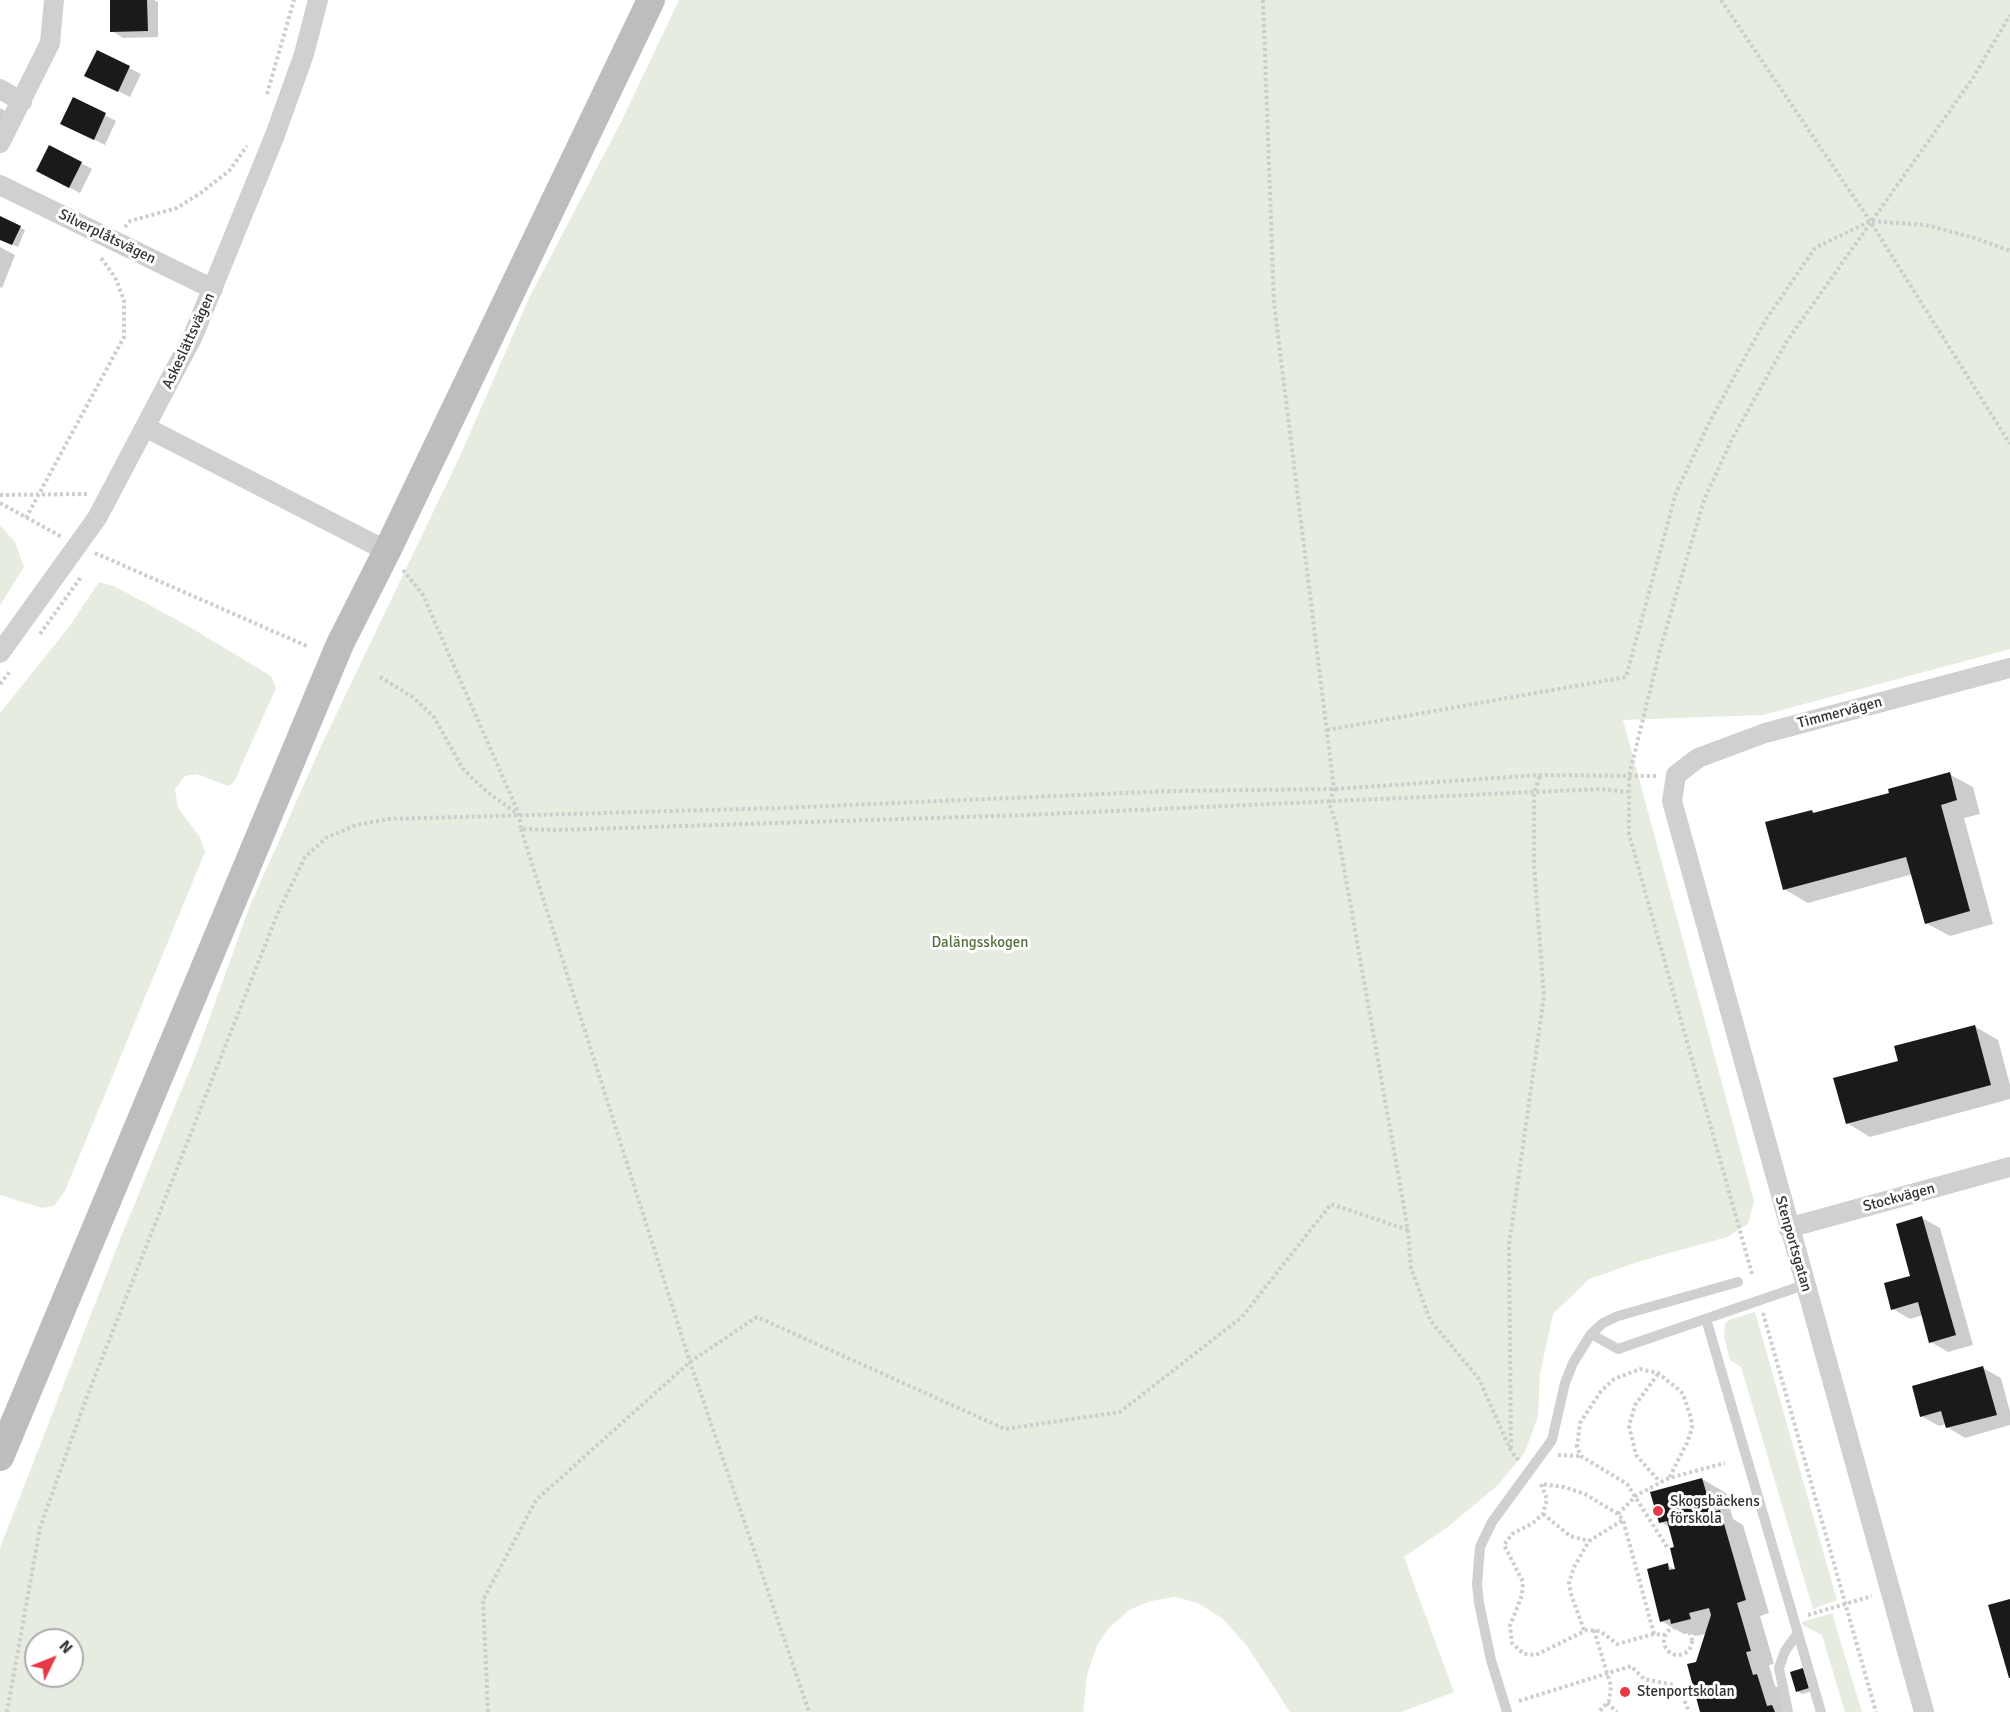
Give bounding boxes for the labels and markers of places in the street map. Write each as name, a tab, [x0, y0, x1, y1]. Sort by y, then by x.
place label: Skogsbäckens förskola	[1670, 1493, 1760, 1528]
marker: Skogsbäckens förskola	[1651, 1504, 1665, 1518]
place label: Stenportskolan	[1637, 1683, 1735, 1701]
marker: Stenportskolan	[1618, 1685, 1632, 1699]

